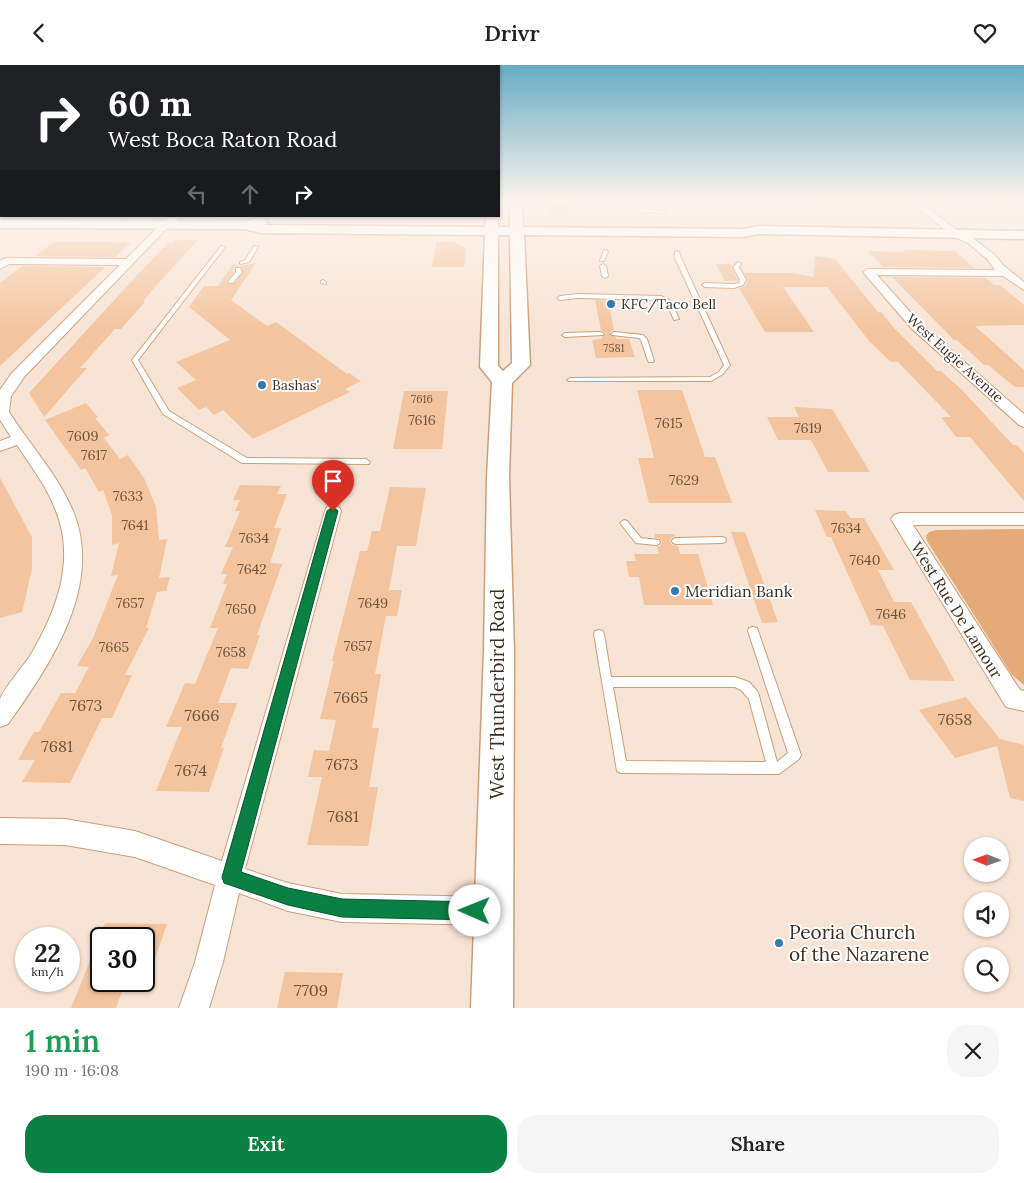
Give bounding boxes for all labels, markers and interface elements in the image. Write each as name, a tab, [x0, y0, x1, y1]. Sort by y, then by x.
icon: back	[25, 19, 53, 47]
text: Drivr	[484, 19, 540, 47]
icon: heart	[971, 19, 999, 47]
text: 60 m	[108, 81, 192, 126]
icon: right	[25, 85, 90, 150]
text: West Boca Raton Road	[108, 125, 337, 153]
icon: left	[183, 180, 211, 208]
icon: ahead	[236, 180, 264, 208]
icon: right	[289, 180, 317, 208]
place label: KFC/Taco Bell	[621, 295, 716, 313]
marker: KFC/Taco Bell	[605, 298, 617, 310]
street label: West Eugie Avenue	[903, 310, 1008, 407]
house number: 7581	[603, 341, 625, 355]
place label: Bashas'	[272, 376, 320, 394]
marker: Bashas'	[256, 379, 268, 391]
house number: 7616	[411, 392, 433, 406]
house number: 7616	[408, 411, 436, 429]
house number: 7615	[655, 414, 683, 432]
house number: 7619	[794, 419, 822, 437]
house number: 7609	[67, 427, 99, 445]
house number: 7617	[81, 446, 108, 464]
pin	[312, 460, 354, 511]
icon: arrive	[319, 467, 347, 495]
house number: 7629	[669, 471, 699, 489]
house number: 7633	[113, 487, 143, 505]
house number: 7641	[121, 516, 149, 534]
house number: 7634	[831, 519, 861, 537]
house number: 7634	[239, 529, 269, 547]
street label: West Rue De Lamour	[907, 538, 1007, 682]
house number: 7640	[850, 551, 880, 569]
house number: 7642	[237, 560, 267, 578]
place label: Meridian Bank	[685, 581, 793, 601]
marker: Meridian Bank	[669, 585, 681, 597]
street label: West Thunderbird Road	[485, 589, 509, 799]
house number: 7657	[116, 594, 145, 612]
house number: 7649	[358, 594, 388, 612]
house number: 7650	[226, 600, 256, 618]
house number: 7646	[876, 605, 906, 623]
house number: 7657	[344, 637, 373, 655]
house number: 7665	[99, 638, 129, 656]
house number: 7658	[216, 643, 246, 661]
house number: 7665	[334, 687, 368, 707]
house number: 7673	[70, 695, 102, 715]
house number: 7666	[184, 705, 220, 725]
house number: 7658	[938, 709, 972, 729]
house number: 7681	[41, 736, 73, 756]
house number: 7673	[326, 754, 358, 774]
house number: 7674	[175, 760, 207, 780]
house number: 7681	[327, 806, 359, 826]
north arrow	[964, 837, 1009, 883]
map controls	[964, 837, 1009, 992]
position arrow	[448, 884, 500, 936]
button: sound	[964, 892, 1009, 937]
place label: Peoria Church of the Nazarene	[789, 920, 929, 966]
speed limit sign: 30	[90, 927, 155, 992]
text: 22	[34, 937, 61, 969]
marker: Peoria Church of the Nazarene	[773, 937, 785, 949]
button: search	[964, 947, 1009, 992]
text: km/h	[31, 964, 64, 979]
house number: 7709	[294, 980, 328, 1000]
text: 1 min	[25, 1022, 100, 1060]
button: close	[947, 1025, 999, 1077]
text: 190 m · 16:08	[25, 1060, 119, 1080]
button: Exit	[25, 1115, 507, 1173]
button: Share	[517, 1115, 999, 1173]

